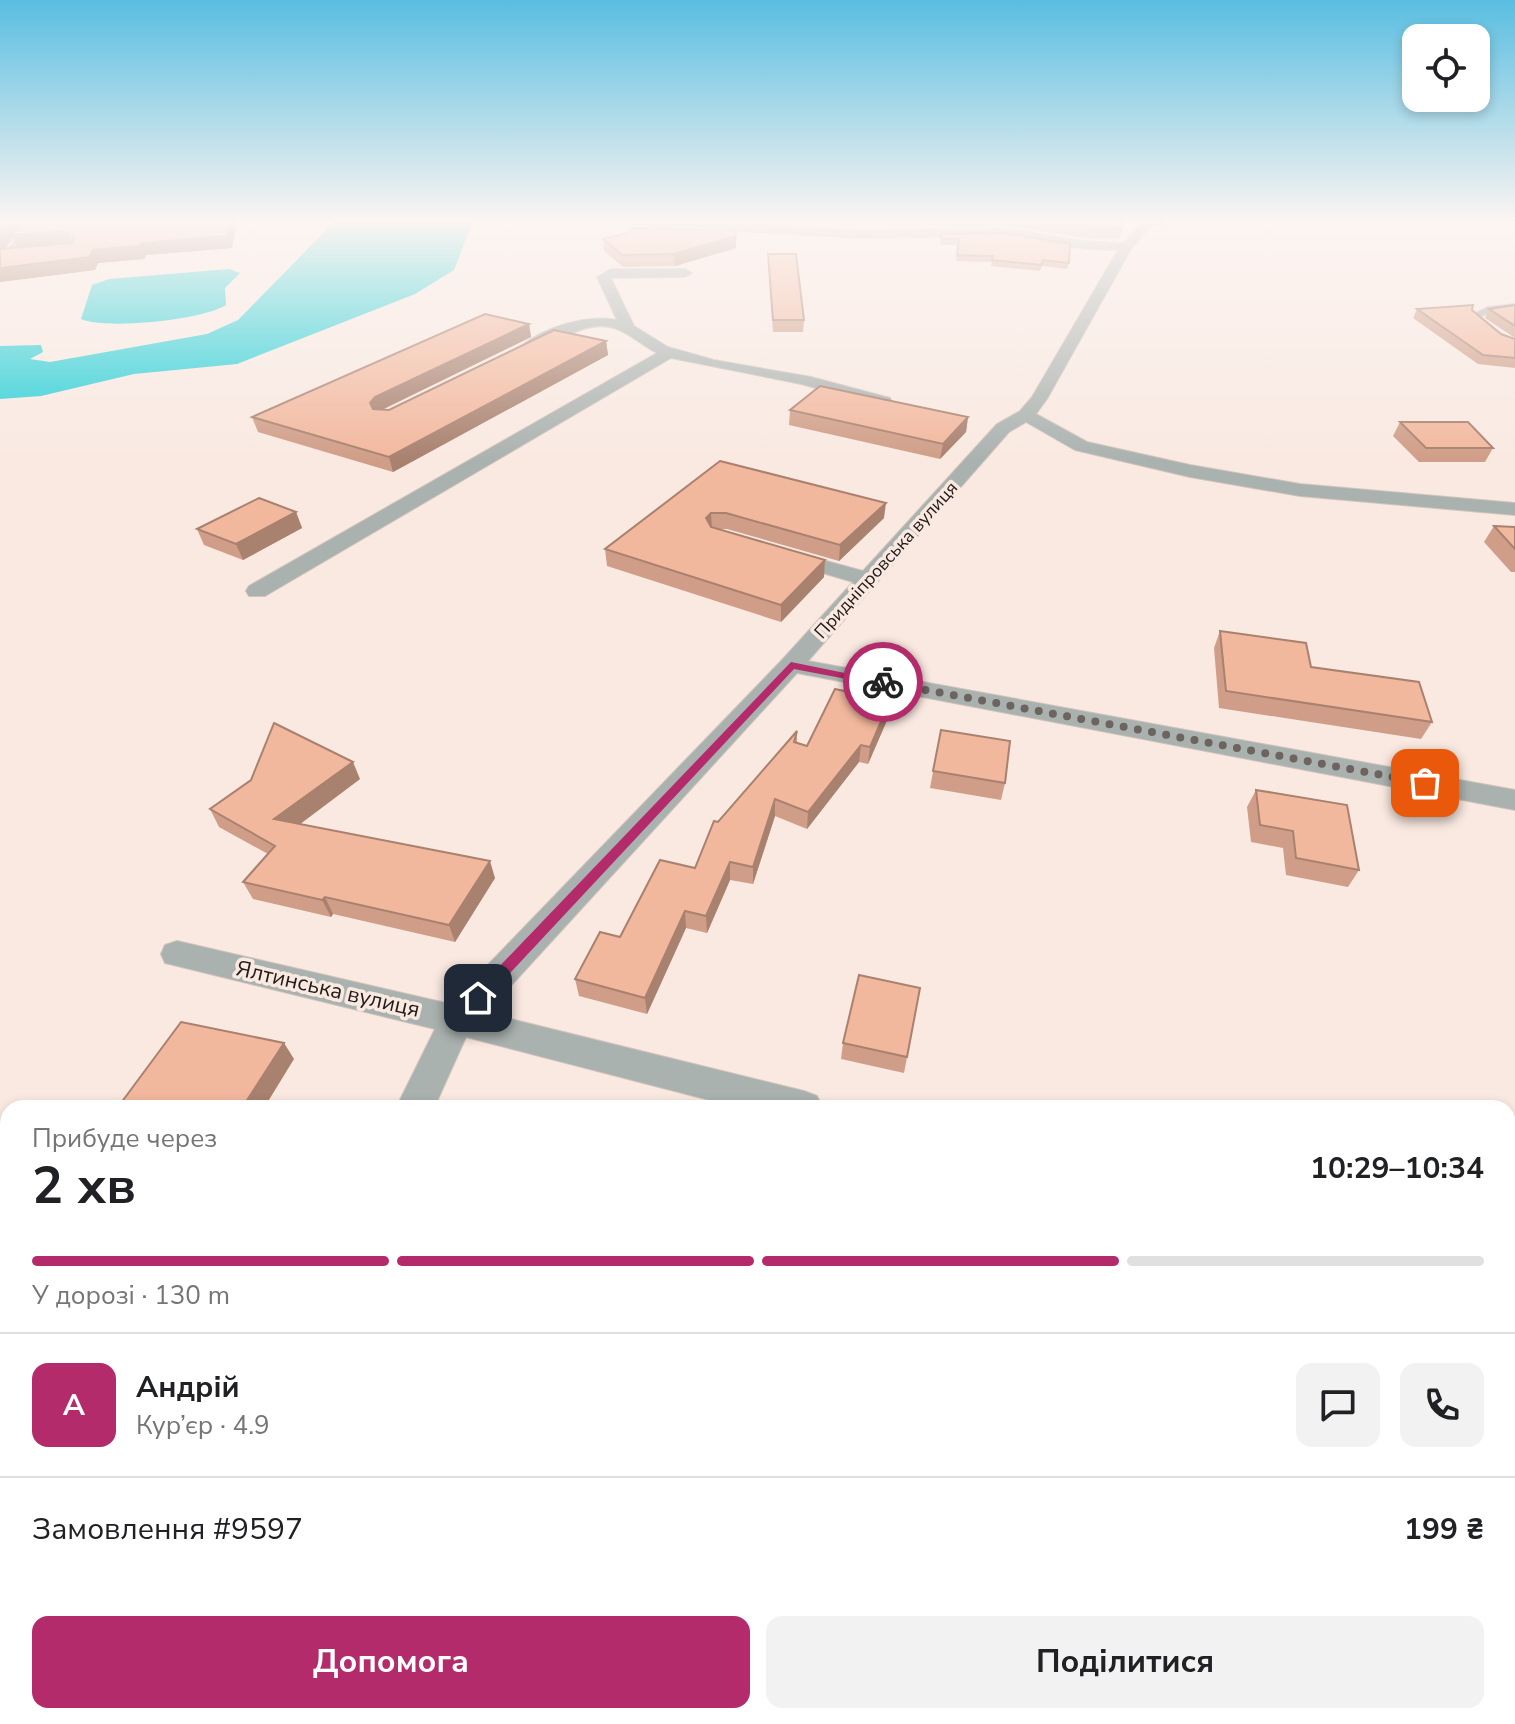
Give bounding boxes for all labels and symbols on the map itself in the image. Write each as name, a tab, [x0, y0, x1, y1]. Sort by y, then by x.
street label: Придніпровська вулиця	[809, 476, 963, 644]
courier	[843, 642, 923, 722]
pin	[1391, 749, 1459, 817]
street label: Ялтинська вулиця	[233, 953, 423, 1025]
pin	[444, 964, 512, 1032]

